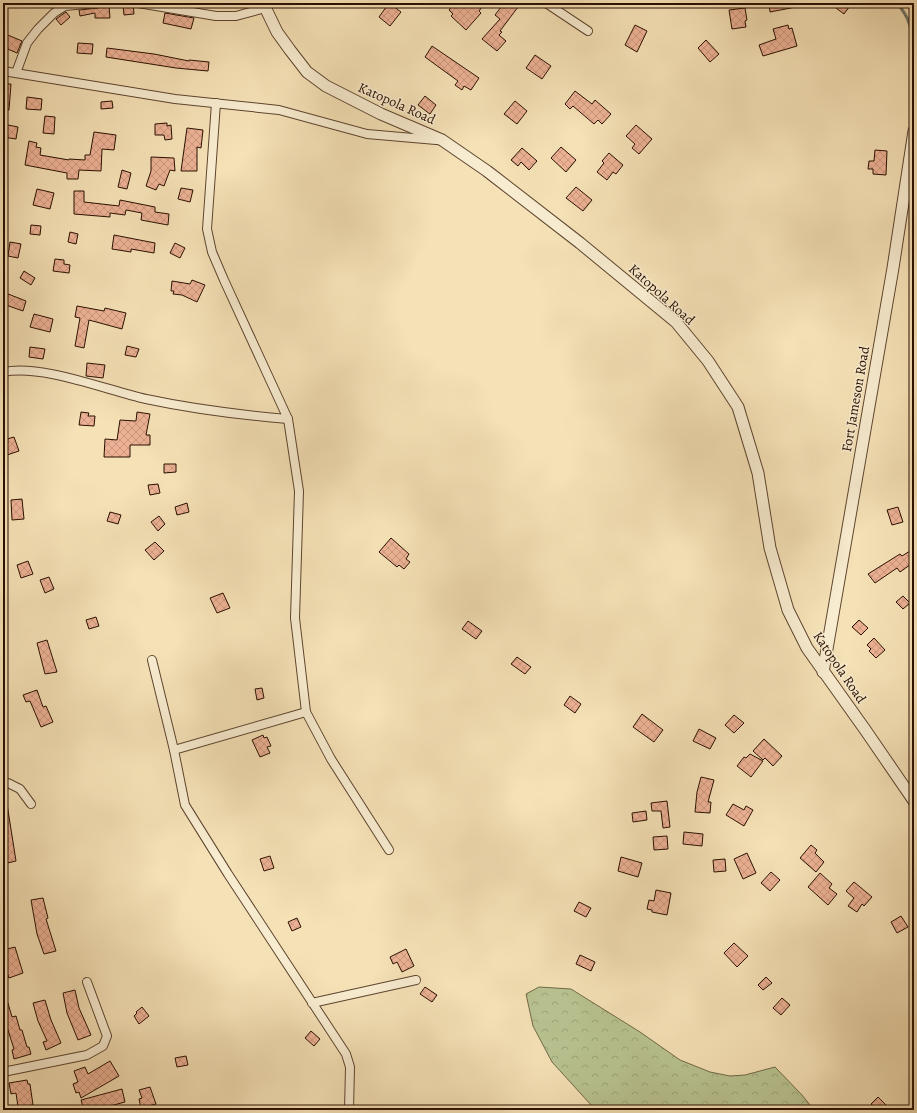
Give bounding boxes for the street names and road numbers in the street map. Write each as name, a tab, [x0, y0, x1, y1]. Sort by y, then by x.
street label: Katopola Road	[355, 78, 439, 129]
street label: Katopola Road	[624, 260, 699, 330]
street label: Fort Jameson Road	[837, 344, 874, 453]
street label: Katopola Road	[809, 628, 871, 707]

